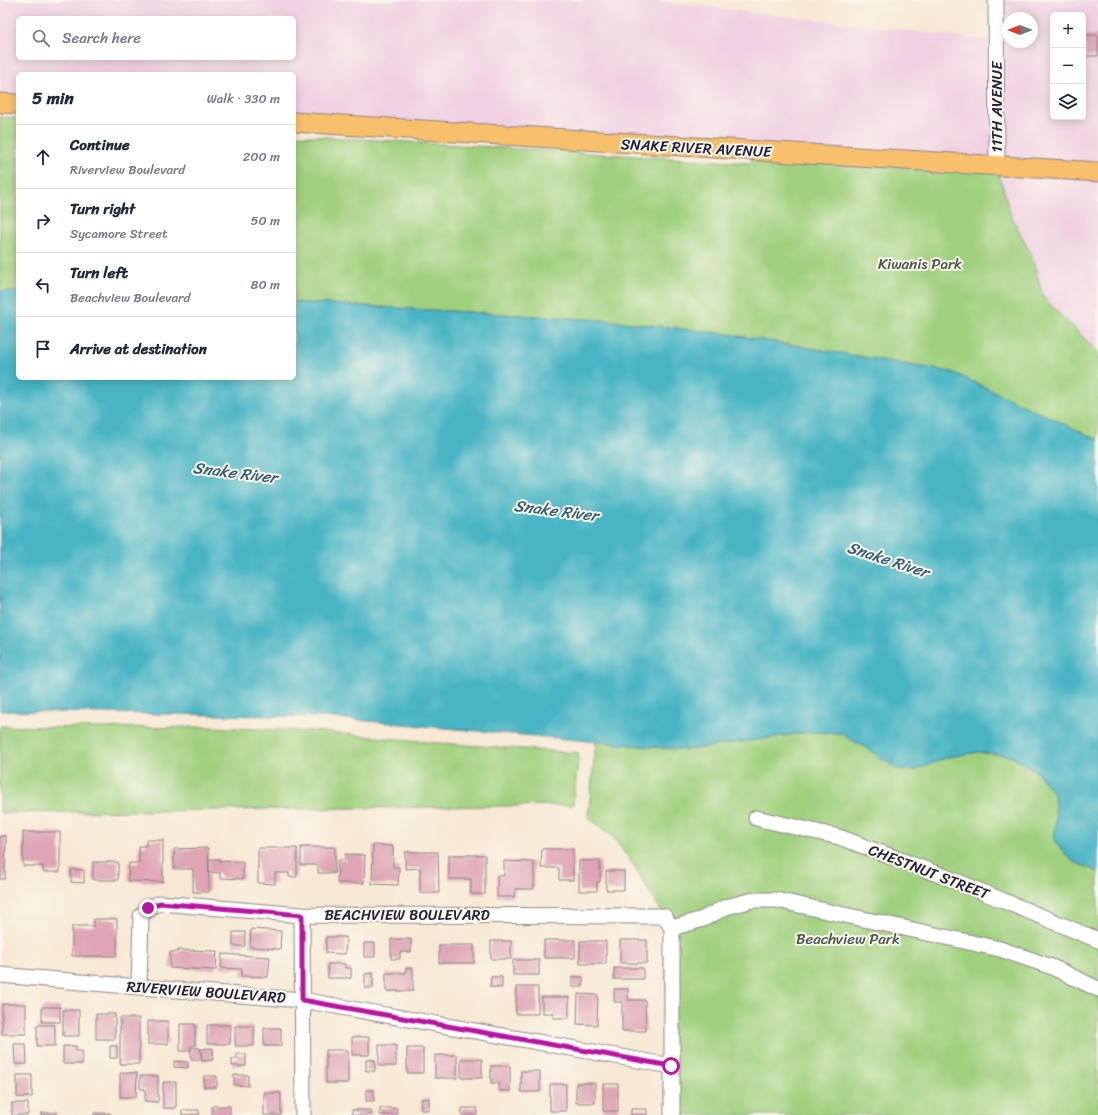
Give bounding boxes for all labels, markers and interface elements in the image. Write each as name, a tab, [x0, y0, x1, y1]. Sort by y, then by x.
north arrow	[1002, 12, 1038, 48]
map controls	[1050, 12, 1086, 120]
button: +	[1050, 12, 1086, 48]
search box	[16, 16, 296, 60]
text: Search here	[62, 25, 141, 51]
icon: search	[30, 27, 52, 49]
button: −	[1050, 48, 1086, 84]
street label: 11TH AVENUE	[984, 60, 1010, 153]
text: 5 min	[32, 83, 74, 113]
button: layers	[1050, 84, 1086, 120]
text: Walk · 330 m	[207, 87, 280, 110]
street label: SNAKE RIVER AVENUE	[620, 131, 774, 165]
text: Continue	[70, 132, 130, 158]
text: 200 m	[243, 145, 280, 168]
icon: ahead	[32, 146, 54, 168]
text: Riverview Boulevard	[70, 158, 185, 181]
text: Turn right	[70, 196, 135, 222]
text: 50 m	[250, 209, 280, 232]
icon: right	[32, 210, 54, 232]
text: Sycamore Street	[70, 222, 168, 245]
park label: Kiwanis Park	[878, 251, 962, 277]
text: Turn left	[70, 260, 128, 286]
text: 80 m	[251, 273, 280, 296]
icon: left	[32, 274, 54, 296]
text: Beachview Boulevard	[70, 286, 190, 309]
text: Arrive at destination	[70, 336, 207, 362]
icon: arrive	[32, 338, 54, 360]
water label: Snake River	[192, 453, 282, 492]
water label: Snake River	[513, 491, 603, 530]
water label: Snake River	[843, 533, 936, 587]
street label: CHESTNUT STREET	[865, 837, 995, 908]
route end	[139, 899, 157, 917]
street label: BEACHVIEW BOULEVARD	[325, 902, 490, 928]
park label: Beachview Park	[796, 926, 900, 952]
street label: RIVERVIEW BOULEVARD	[126, 973, 286, 1011]
route start	[662, 1057, 680, 1075]

